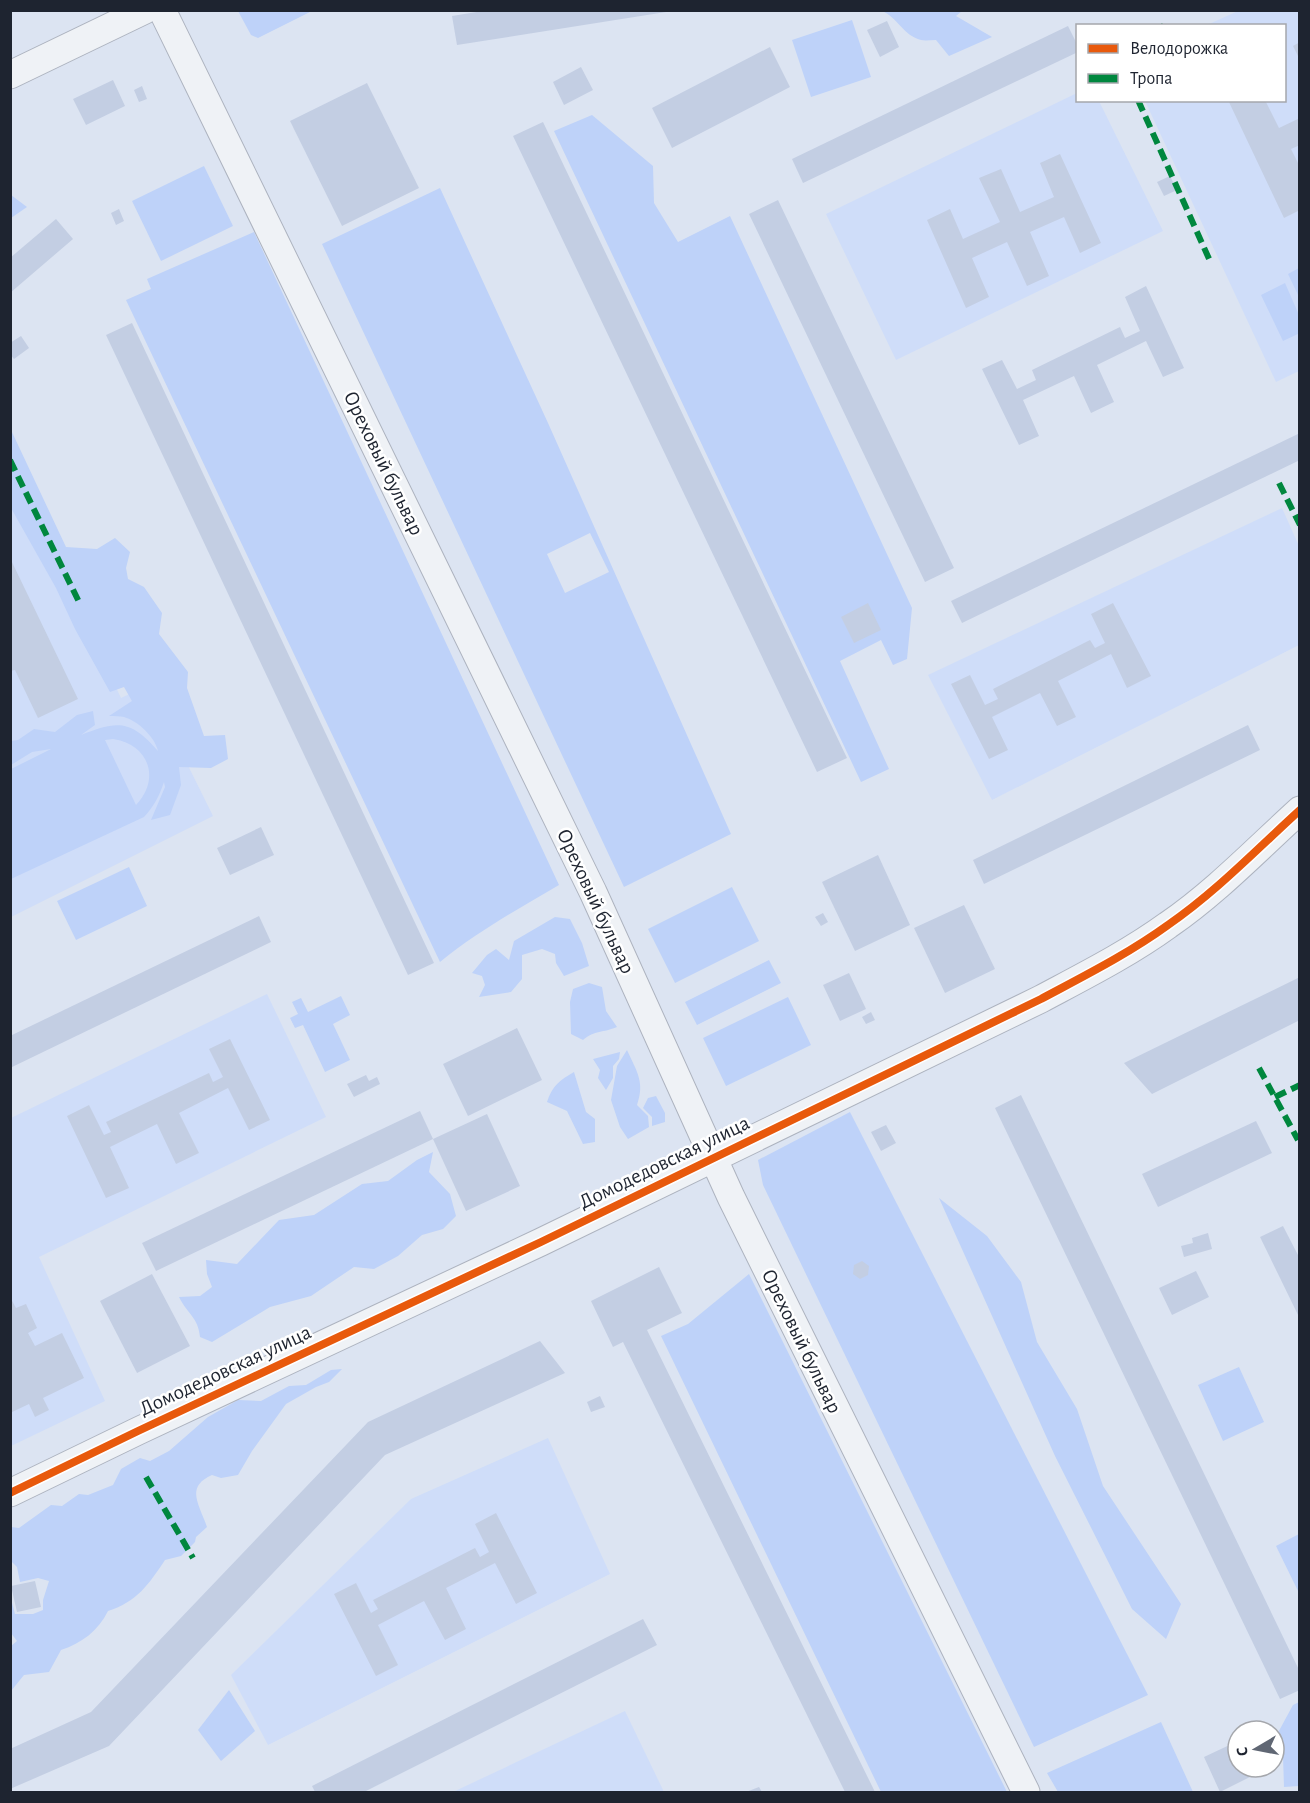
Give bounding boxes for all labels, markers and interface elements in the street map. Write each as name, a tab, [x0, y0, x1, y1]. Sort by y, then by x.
legend	[1076, 24, 1286, 102]
text: Велодорожка	[1130, 40, 1228, 58]
text: Тропа	[1130, 70, 1173, 88]
street label: Ореховый бульвар	[340, 388, 427, 539]
street label: Ореховый бульвар	[553, 825, 638, 977]
street label: Домодедовская улица	[576, 1112, 753, 1213]
street label: Ореховый бульвар	[758, 1266, 845, 1417]
street label: Домодедовская улица	[136, 1321, 315, 1420]
north arrow	[1226, 1719, 1286, 1779]
text: С	[1234, 1746, 1251, 1757]

